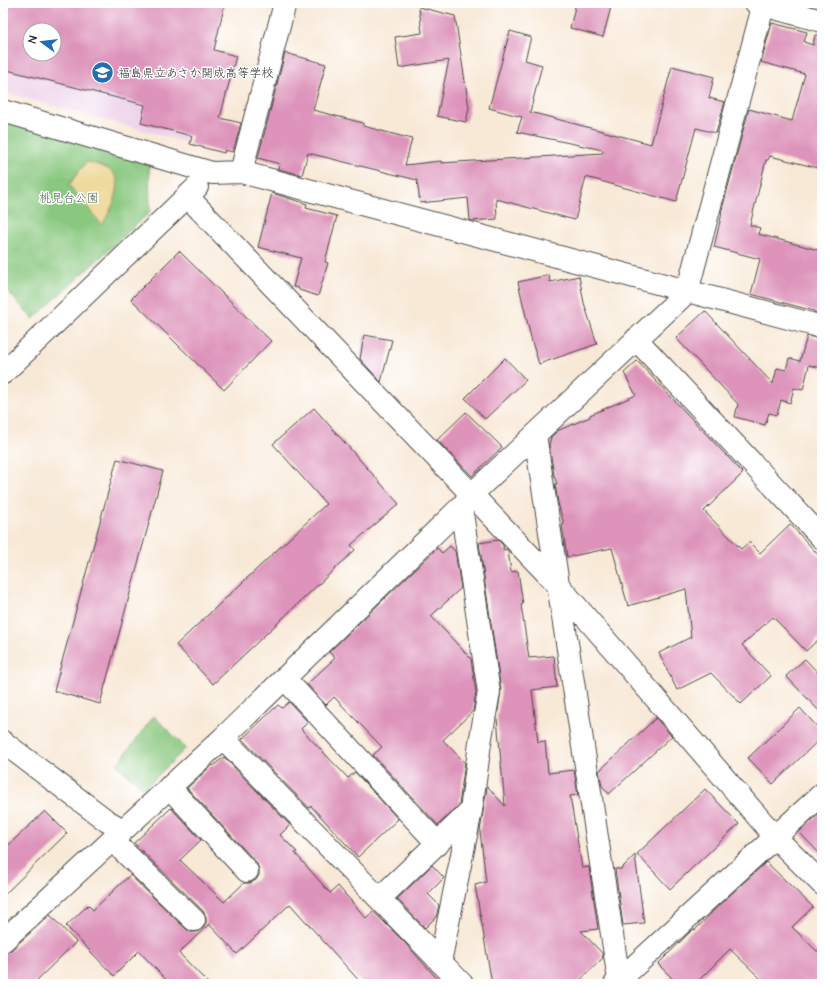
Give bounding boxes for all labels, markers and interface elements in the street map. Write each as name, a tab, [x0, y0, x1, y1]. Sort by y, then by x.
north arrow	[22, 22, 62, 62]
text: N	[25, 34, 41, 45]
school or university icon: 福島県立あさか開成高等学校	[90, 60, 116, 86]
place label: 福島県立あさか開成高等学校	[118, 65, 273, 82]
park label: 桃見台公園	[39, 190, 99, 207]

